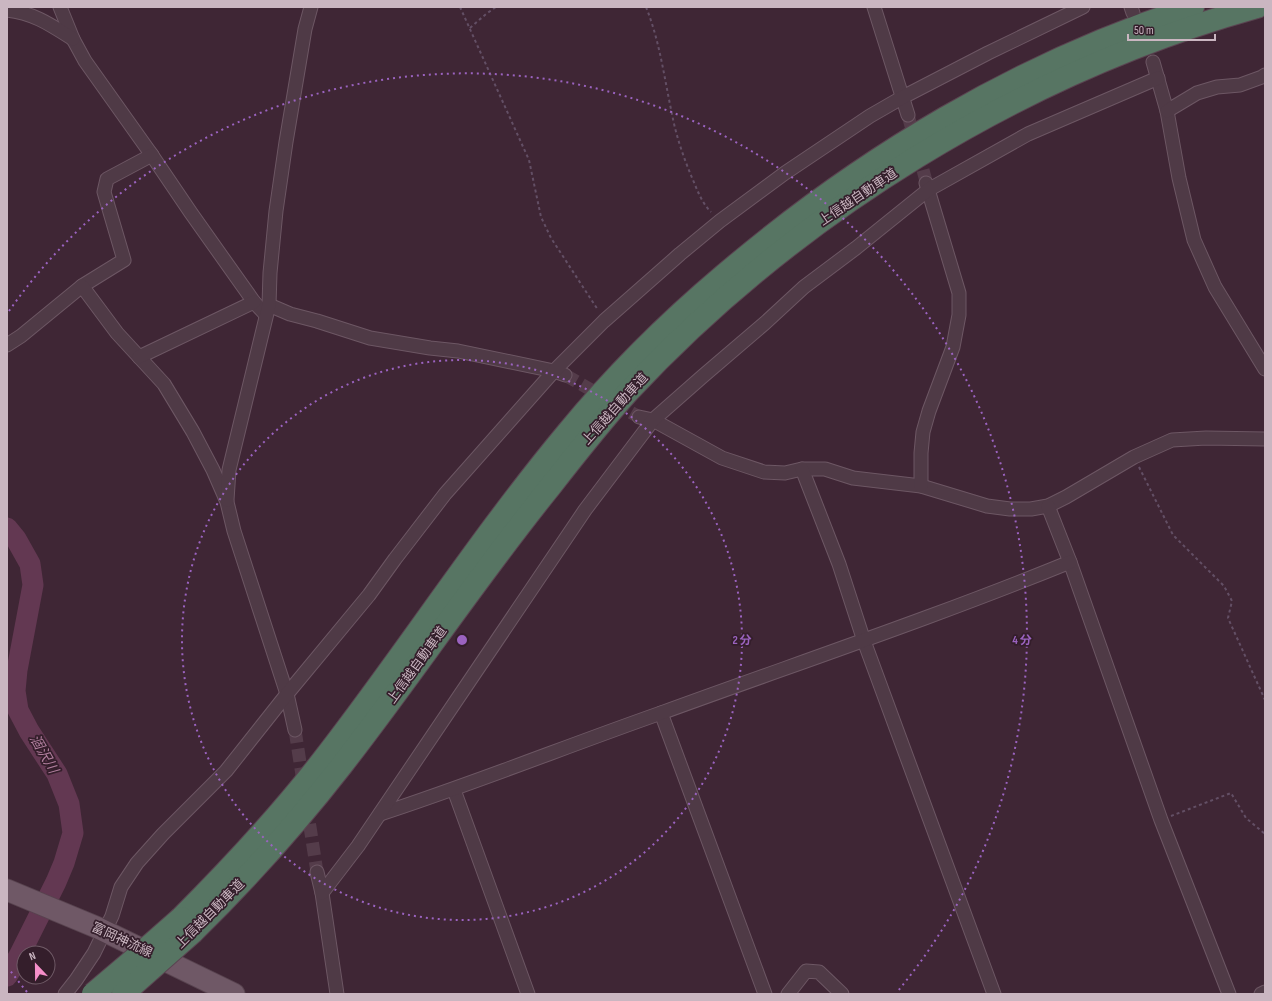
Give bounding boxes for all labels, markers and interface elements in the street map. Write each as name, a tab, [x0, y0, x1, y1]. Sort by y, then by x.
scale bar	[1128, 16, 1215, 42]
text: 50 m	[1134, 23, 1154, 38]
street label: 上信越自動車道	[816, 165, 900, 229]
street label: 上信越自動車道	[579, 370, 651, 448]
street label: 上信越自動車道	[384, 623, 450, 707]
centre of rings	[455, 633, 469, 647]
text: 2 分	[732, 633, 752, 648]
text: 4 分	[1012, 633, 1032, 648]
water label: 涸沢川	[26, 732, 63, 778]
street label: 上信越自動車道	[172, 876, 248, 952]
street label: 富岡神流線	[89, 919, 155, 961]
north arrow	[16, 945, 56, 985]
text: N	[27, 949, 38, 963]

